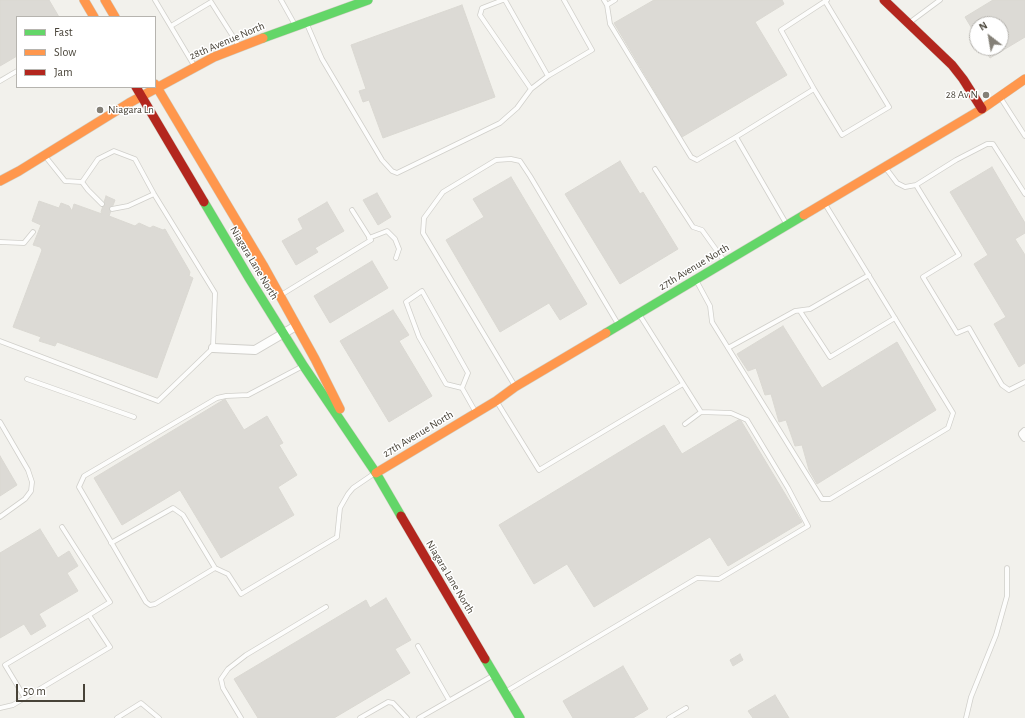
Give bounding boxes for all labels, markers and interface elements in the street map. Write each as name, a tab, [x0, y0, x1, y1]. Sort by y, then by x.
legend	[16, 16, 156, 88]
north arrow	[969, 16, 1009, 56]
street label: 28th Avenue North	[187, 19, 267, 63]
text: N	[977, 19, 989, 33]
text: Fast	[54, 26, 73, 38]
text: Slow	[54, 46, 76, 58]
text: Jam	[54, 66, 73, 78]
place label: 28 Av N	[946, 88, 978, 102]
marker: 28 Av N	[981, 90, 991, 100]
place label: Niagara Ln	[108, 103, 154, 117]
marker: Niagara Ln	[95, 105, 105, 115]
street label: Niagara Lane North	[227, 224, 281, 302]
street label: 27th Avenue North	[656, 241, 732, 293]
street label: 27th Avenue North	[380, 408, 456, 460]
street label: Niagara Lane North	[423, 538, 477, 616]
scale bar	[18, 676, 87, 702]
text: 50 m	[23, 685, 46, 697]

